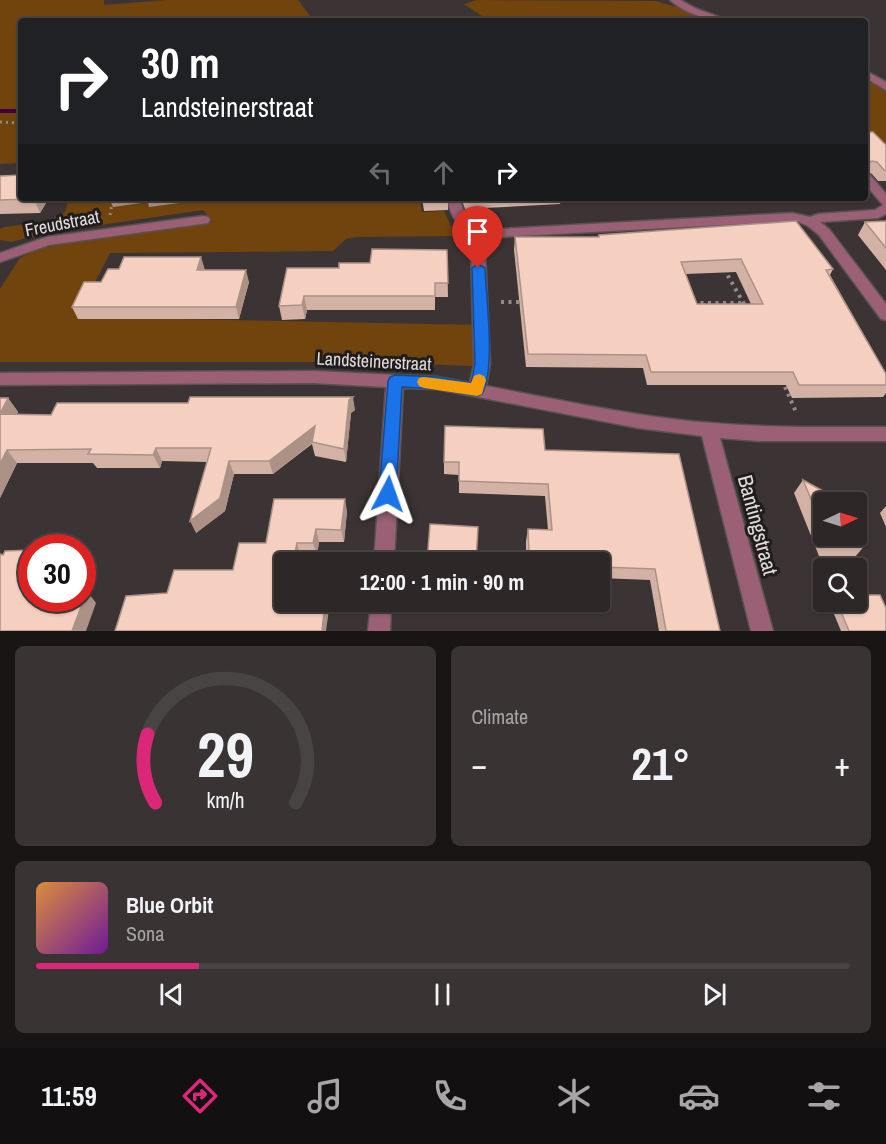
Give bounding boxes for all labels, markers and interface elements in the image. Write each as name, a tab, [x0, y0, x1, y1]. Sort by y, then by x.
text: 30 m	[141, 35, 220, 91]
icon: right	[42, 42, 120, 120]
text: Landsteinerstraat	[141, 89, 313, 125]
icon: left	[364, 156, 397, 189]
icon: ahead	[427, 156, 460, 189]
icon: right	[490, 156, 523, 189]
street label: Freudstraat	[23, 204, 101, 242]
pin	[452, 206, 503, 268]
icon: arrive	[461, 215, 494, 248]
street label: Landsteinerstraat	[316, 346, 432, 376]
position arrow	[356, 462, 420, 526]
street label: Bantingstraat	[731, 472, 785, 578]
north arrow	[813, 492, 867, 546]
map controls	[813, 492, 867, 612]
speed limit sign: 30	[18, 534, 96, 612]
button: search	[813, 558, 867, 612]
text: 12:00 · 1 min · 90 m	[360, 567, 524, 597]
text: Climate	[472, 703, 528, 730]
text: 29	[197, 712, 254, 796]
text: 21°	[631, 733, 690, 794]
text: −	[472, 742, 487, 786]
text: +	[834, 742, 850, 786]
text: km/h	[206, 786, 244, 815]
text: Blue Orbit	[126, 890, 213, 920]
text: Sona	[126, 920, 164, 947]
icon: previous	[155, 978, 188, 1011]
icon: pause	[426, 978, 459, 1011]
icon: next	[698, 978, 731, 1011]
icon: directions	[179, 1075, 221, 1117]
icon: music	[304, 1075, 346, 1117]
icon: phone	[429, 1075, 471, 1117]
icon: climate	[553, 1075, 595, 1117]
icon: car	[678, 1075, 720, 1117]
icon: filters	[803, 1075, 845, 1117]
text: 11:59	[41, 1078, 97, 1114]

